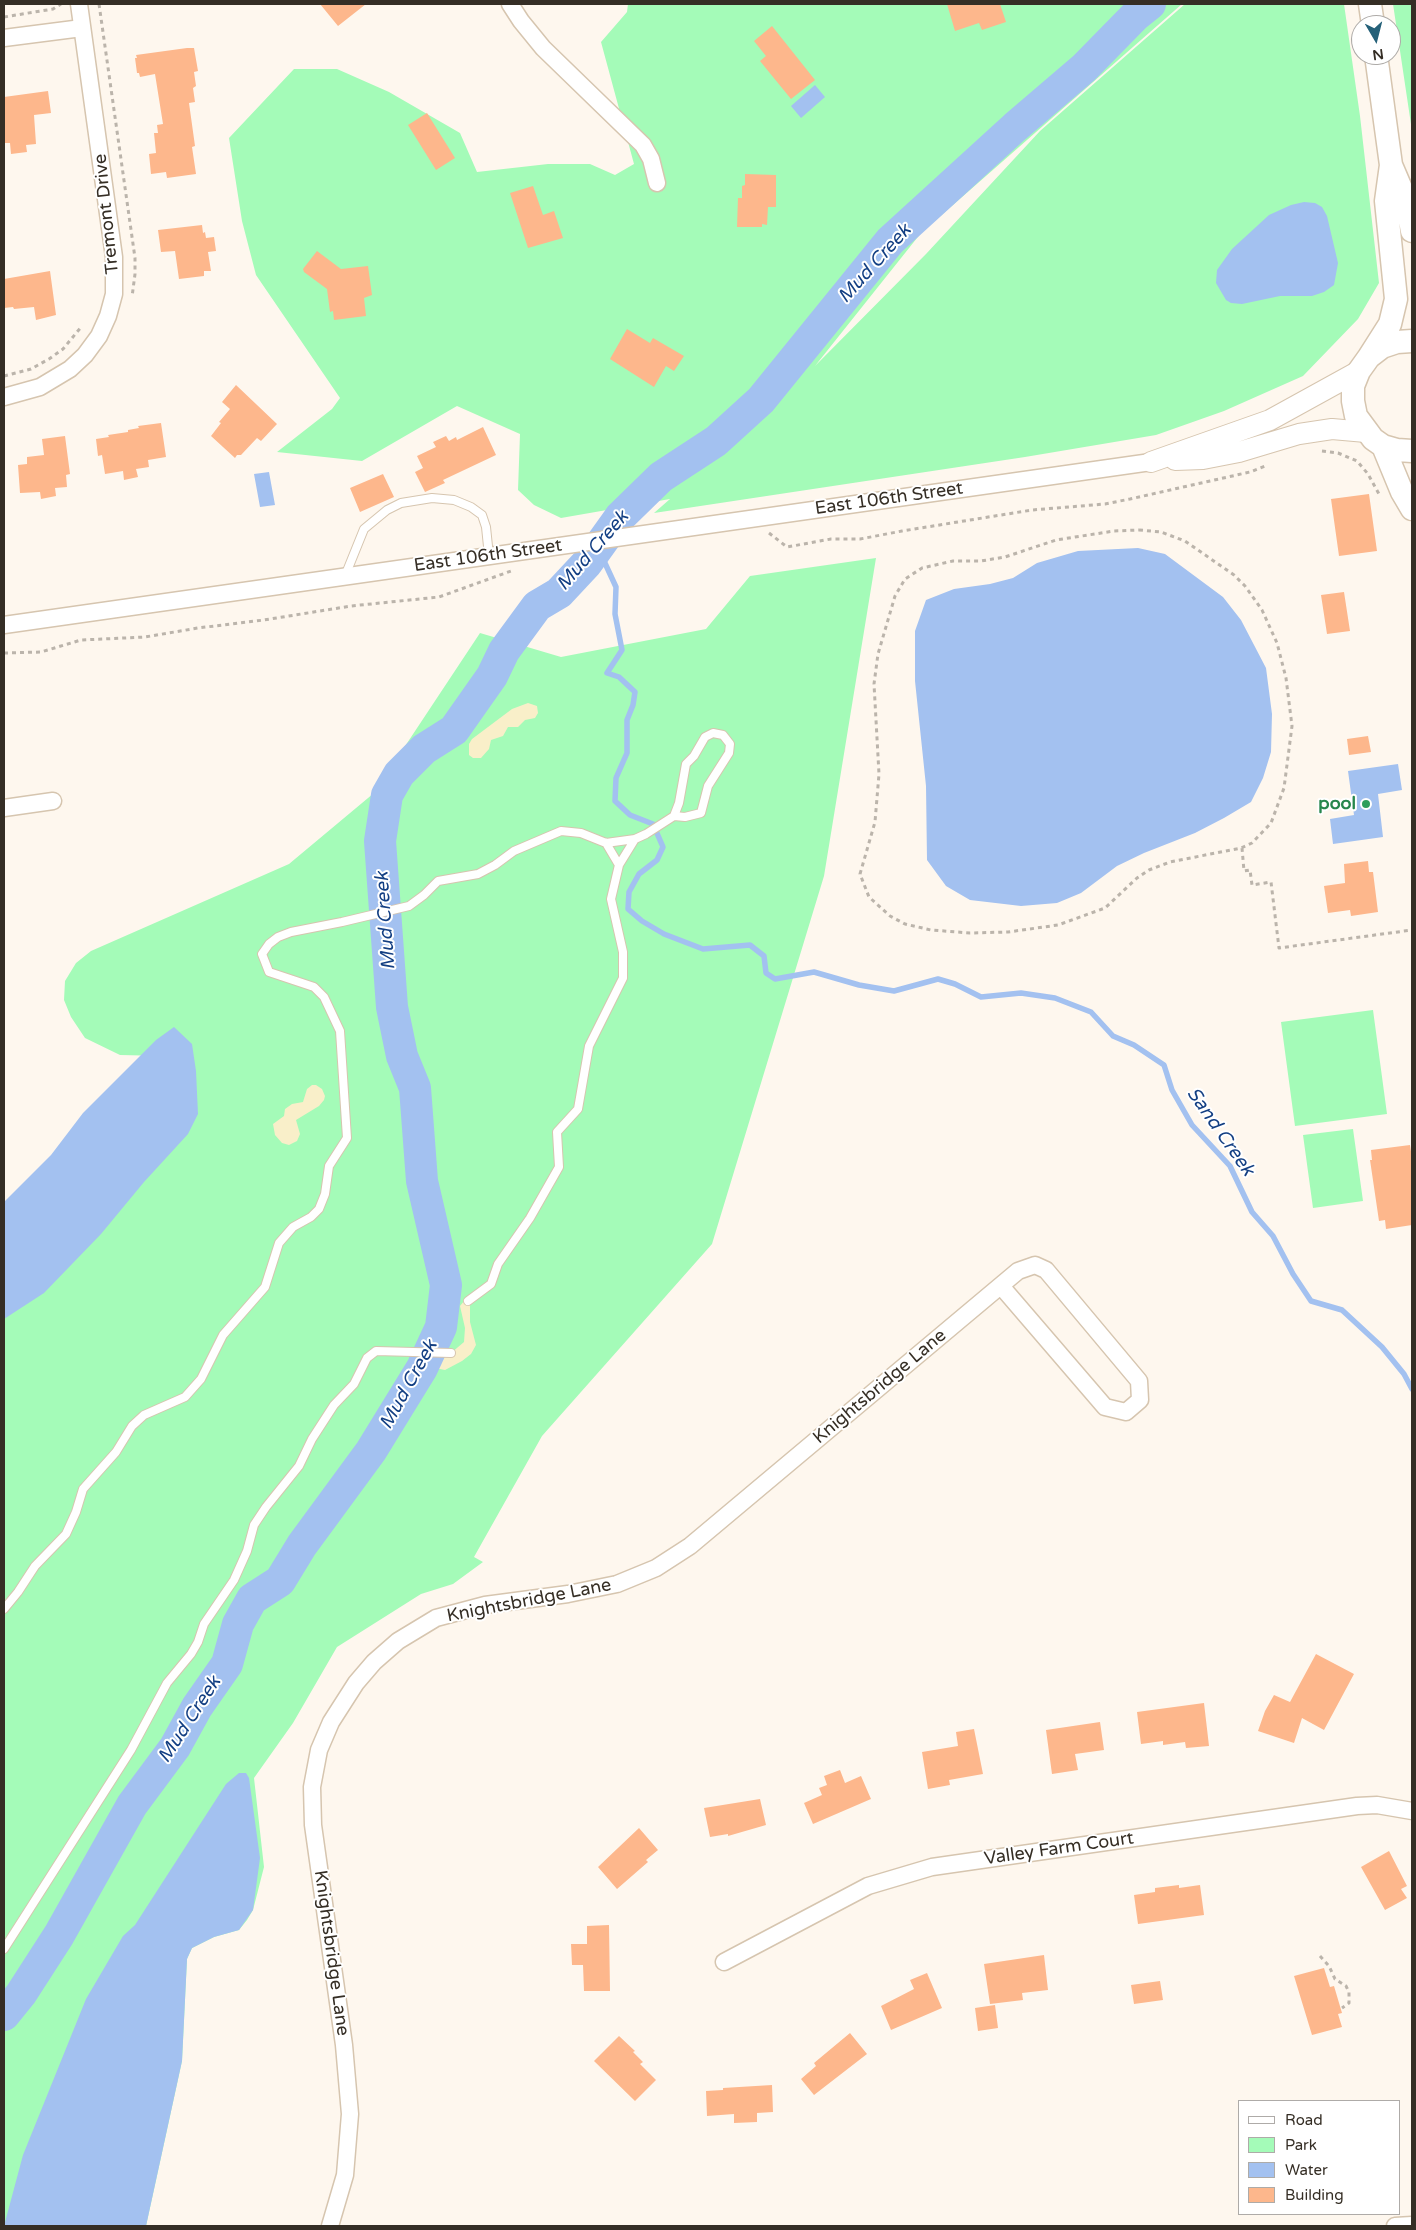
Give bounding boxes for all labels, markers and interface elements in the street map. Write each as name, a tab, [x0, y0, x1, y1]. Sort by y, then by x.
north arrow	[1351, 15, 1401, 65]
text: N	[1371, 45, 1385, 64]
street label: Tremont Drive	[90, 153, 124, 275]
water label: Mud Creek	[834, 220, 916, 308]
street label: East 106th Street	[813, 478, 965, 520]
water label: Mud Creek	[552, 506, 634, 596]
street label: East 106th Street	[412, 535, 564, 577]
place label: pool	[1318, 793, 1356, 815]
marker: pool	[1360, 798, 1372, 810]
water label: Mud Creek	[371, 871, 401, 971]
water label: Sand Creek	[1181, 1083, 1259, 1181]
street label: Knightsbridge Lane	[809, 1325, 951, 1449]
water label: Mud Creek	[375, 1336, 443, 1434]
street label: Knightsbridge Lane	[445, 1574, 613, 1628]
water label: Mud Creek	[154, 1672, 226, 1768]
street label: Valley Farm Court	[983, 1828, 1135, 1870]
street label: Knightsbridge Lane	[309, 1869, 353, 2037]
legend	[1238, 2100, 1401, 2215]
text: Road	[1285, 2111, 1323, 2129]
text: Park	[1285, 2136, 1317, 2154]
text: Water	[1285, 2161, 1328, 2179]
text: Building	[1285, 2186, 1344, 2204]

